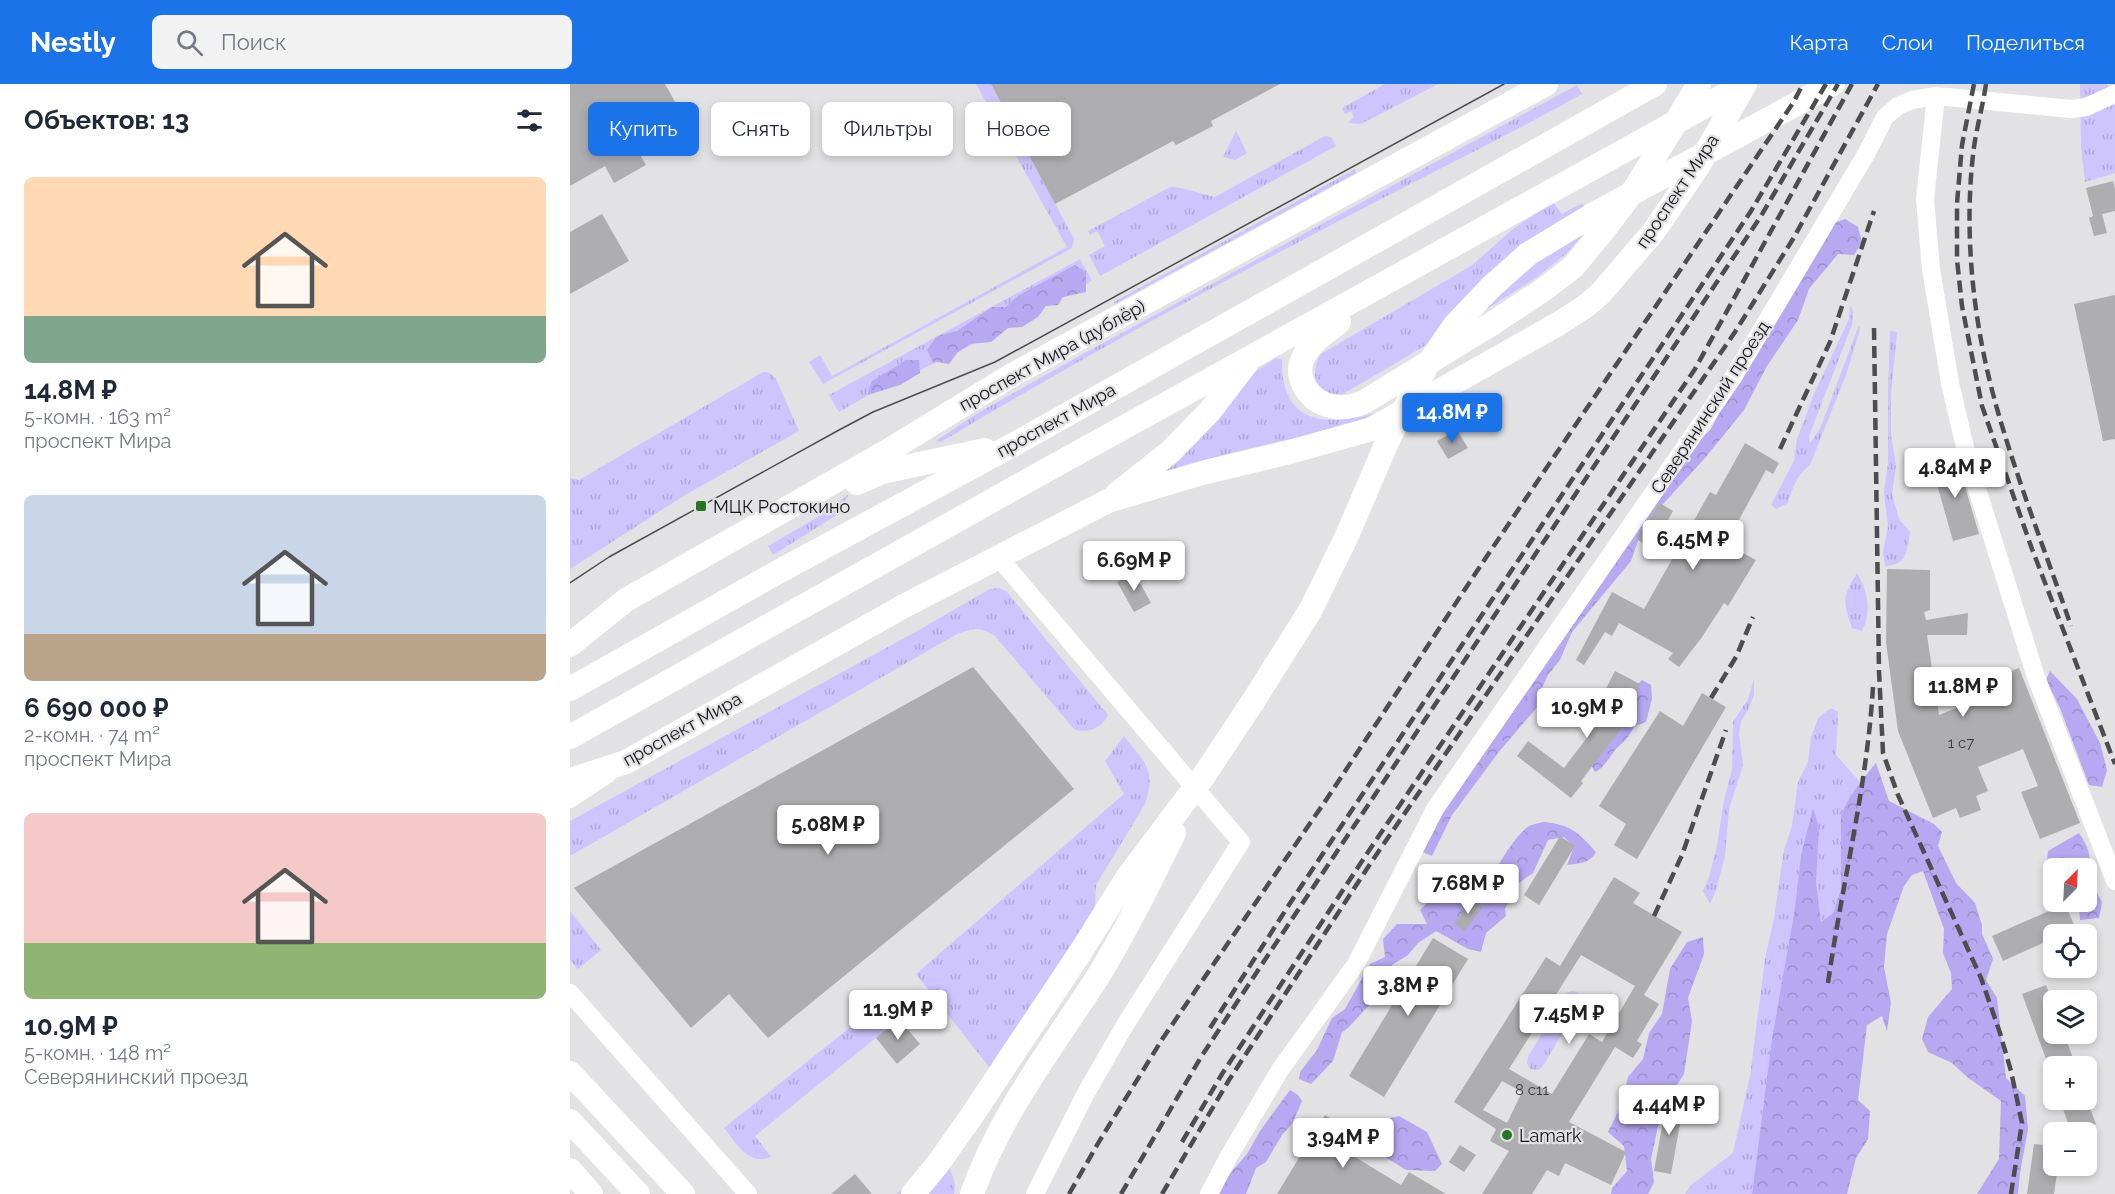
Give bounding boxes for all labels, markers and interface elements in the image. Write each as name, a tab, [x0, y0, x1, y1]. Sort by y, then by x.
search box	[152, 15, 572, 69]
text: Nestly	[30, 26, 116, 59]
icon: search	[173, 26, 206, 59]
text: Поиск	[221, 29, 286, 55]
text: Карта	[1790, 30, 1849, 55]
text: Слои	[1882, 30, 1933, 55]
text: Поделиться	[1966, 30, 2085, 55]
chip: Купить	[588, 102, 699, 156]
chip: Снять	[711, 102, 810, 156]
chip: Фильтры	[822, 102, 953, 156]
chip: Новое	[965, 102, 1071, 156]
icon: filters	[513, 104, 546, 137]
text: Объектов: 13	[24, 105, 189, 135]
street label: проспект Мира	[1631, 130, 1723, 252]
icon: home	[231, 216, 339, 324]
street label: проспект Мира (дублёр)	[955, 295, 1149, 415]
street label: Северянинский проезд	[1646, 317, 1774, 497]
text: 14.8M ₽	[24, 375, 117, 405]
street label: проспект Мира	[993, 379, 1119, 461]
pin: 14.8M ₽	[1397, 393, 1507, 444]
text: 14.8M ₽	[1416, 400, 1488, 424]
text: 5-комн. · 163 m²	[24, 405, 171, 429]
text: проспект Мира	[24, 429, 171, 453]
pin: 4.84M ₽	[1900, 448, 2010, 499]
text: 4.84M ₽	[1918, 455, 1992, 479]
place label: МЦК Ростокино	[713, 496, 850, 517]
marker: МЦК Ростокино	[694, 499, 708, 513]
pin: 6.45M ₽	[1638, 520, 1748, 571]
text: 6.45M ₽	[1657, 527, 1729, 551]
icon: home	[231, 534, 339, 642]
pin: 6.69M ₽	[1079, 541, 1189, 592]
text: 6.69M ₽	[1097, 548, 1171, 572]
pin: 11.8M ₽	[1908, 667, 2018, 718]
text: 11.8M ₽	[1928, 674, 1998, 698]
street label: проспект Мира	[619, 688, 745, 770]
pin: 10.9M ₽	[1532, 688, 1642, 739]
text: 6 690 000 ₽	[24, 693, 169, 723]
text: 10.9M ₽	[1551, 695, 1623, 719]
text: 2-комн. · 74 m²	[24, 723, 160, 747]
house number: 1 с7	[1948, 734, 1974, 752]
text: проспект Мира	[24, 747, 171, 771]
pin: 5.08M ₽	[773, 805, 883, 856]
text: 5.08M ₽	[791, 812, 865, 836]
icon: home	[231, 852, 339, 960]
north arrow	[2043, 858, 2097, 912]
map controls	[2043, 858, 2097, 1176]
pin: 7.68M ₽	[1413, 864, 1523, 915]
text: 7.68M ₽	[1432, 871, 1504, 895]
button: locate	[2043, 924, 2097, 978]
pin: 3.8M ₽	[1359, 966, 1457, 1017]
text: 3.8M ₽	[1377, 973, 1439, 997]
pin: 11.9M ₽	[843, 990, 953, 1041]
button: layers	[2043, 990, 2097, 1044]
pin: 7.45M ₽	[1514, 994, 1624, 1045]
text: 11.9M ₽	[863, 997, 933, 1021]
text: 7.45M ₽	[1534, 1001, 1604, 1025]
text: 10.9M ₽	[24, 1011, 118, 1041]
text: 5-комн. · 148 m²	[24, 1041, 171, 1065]
button: +	[2043, 1056, 2097, 1110]
text: Северянинский проезд	[24, 1065, 248, 1089]
house number: 8 с11	[1515, 1081, 1549, 1099]
pin: 4.44M ₽	[1614, 1085, 1724, 1136]
text: 4.44M ₽	[1633, 1092, 1705, 1116]
pin: 3.94M ₽	[1288, 1118, 1398, 1169]
button: −	[2043, 1122, 2097, 1176]
text: 3.94M ₽	[1307, 1125, 1379, 1149]
place label: Lamark	[1519, 1125, 1582, 1146]
marker: Lamark	[1500, 1128, 1514, 1142]

